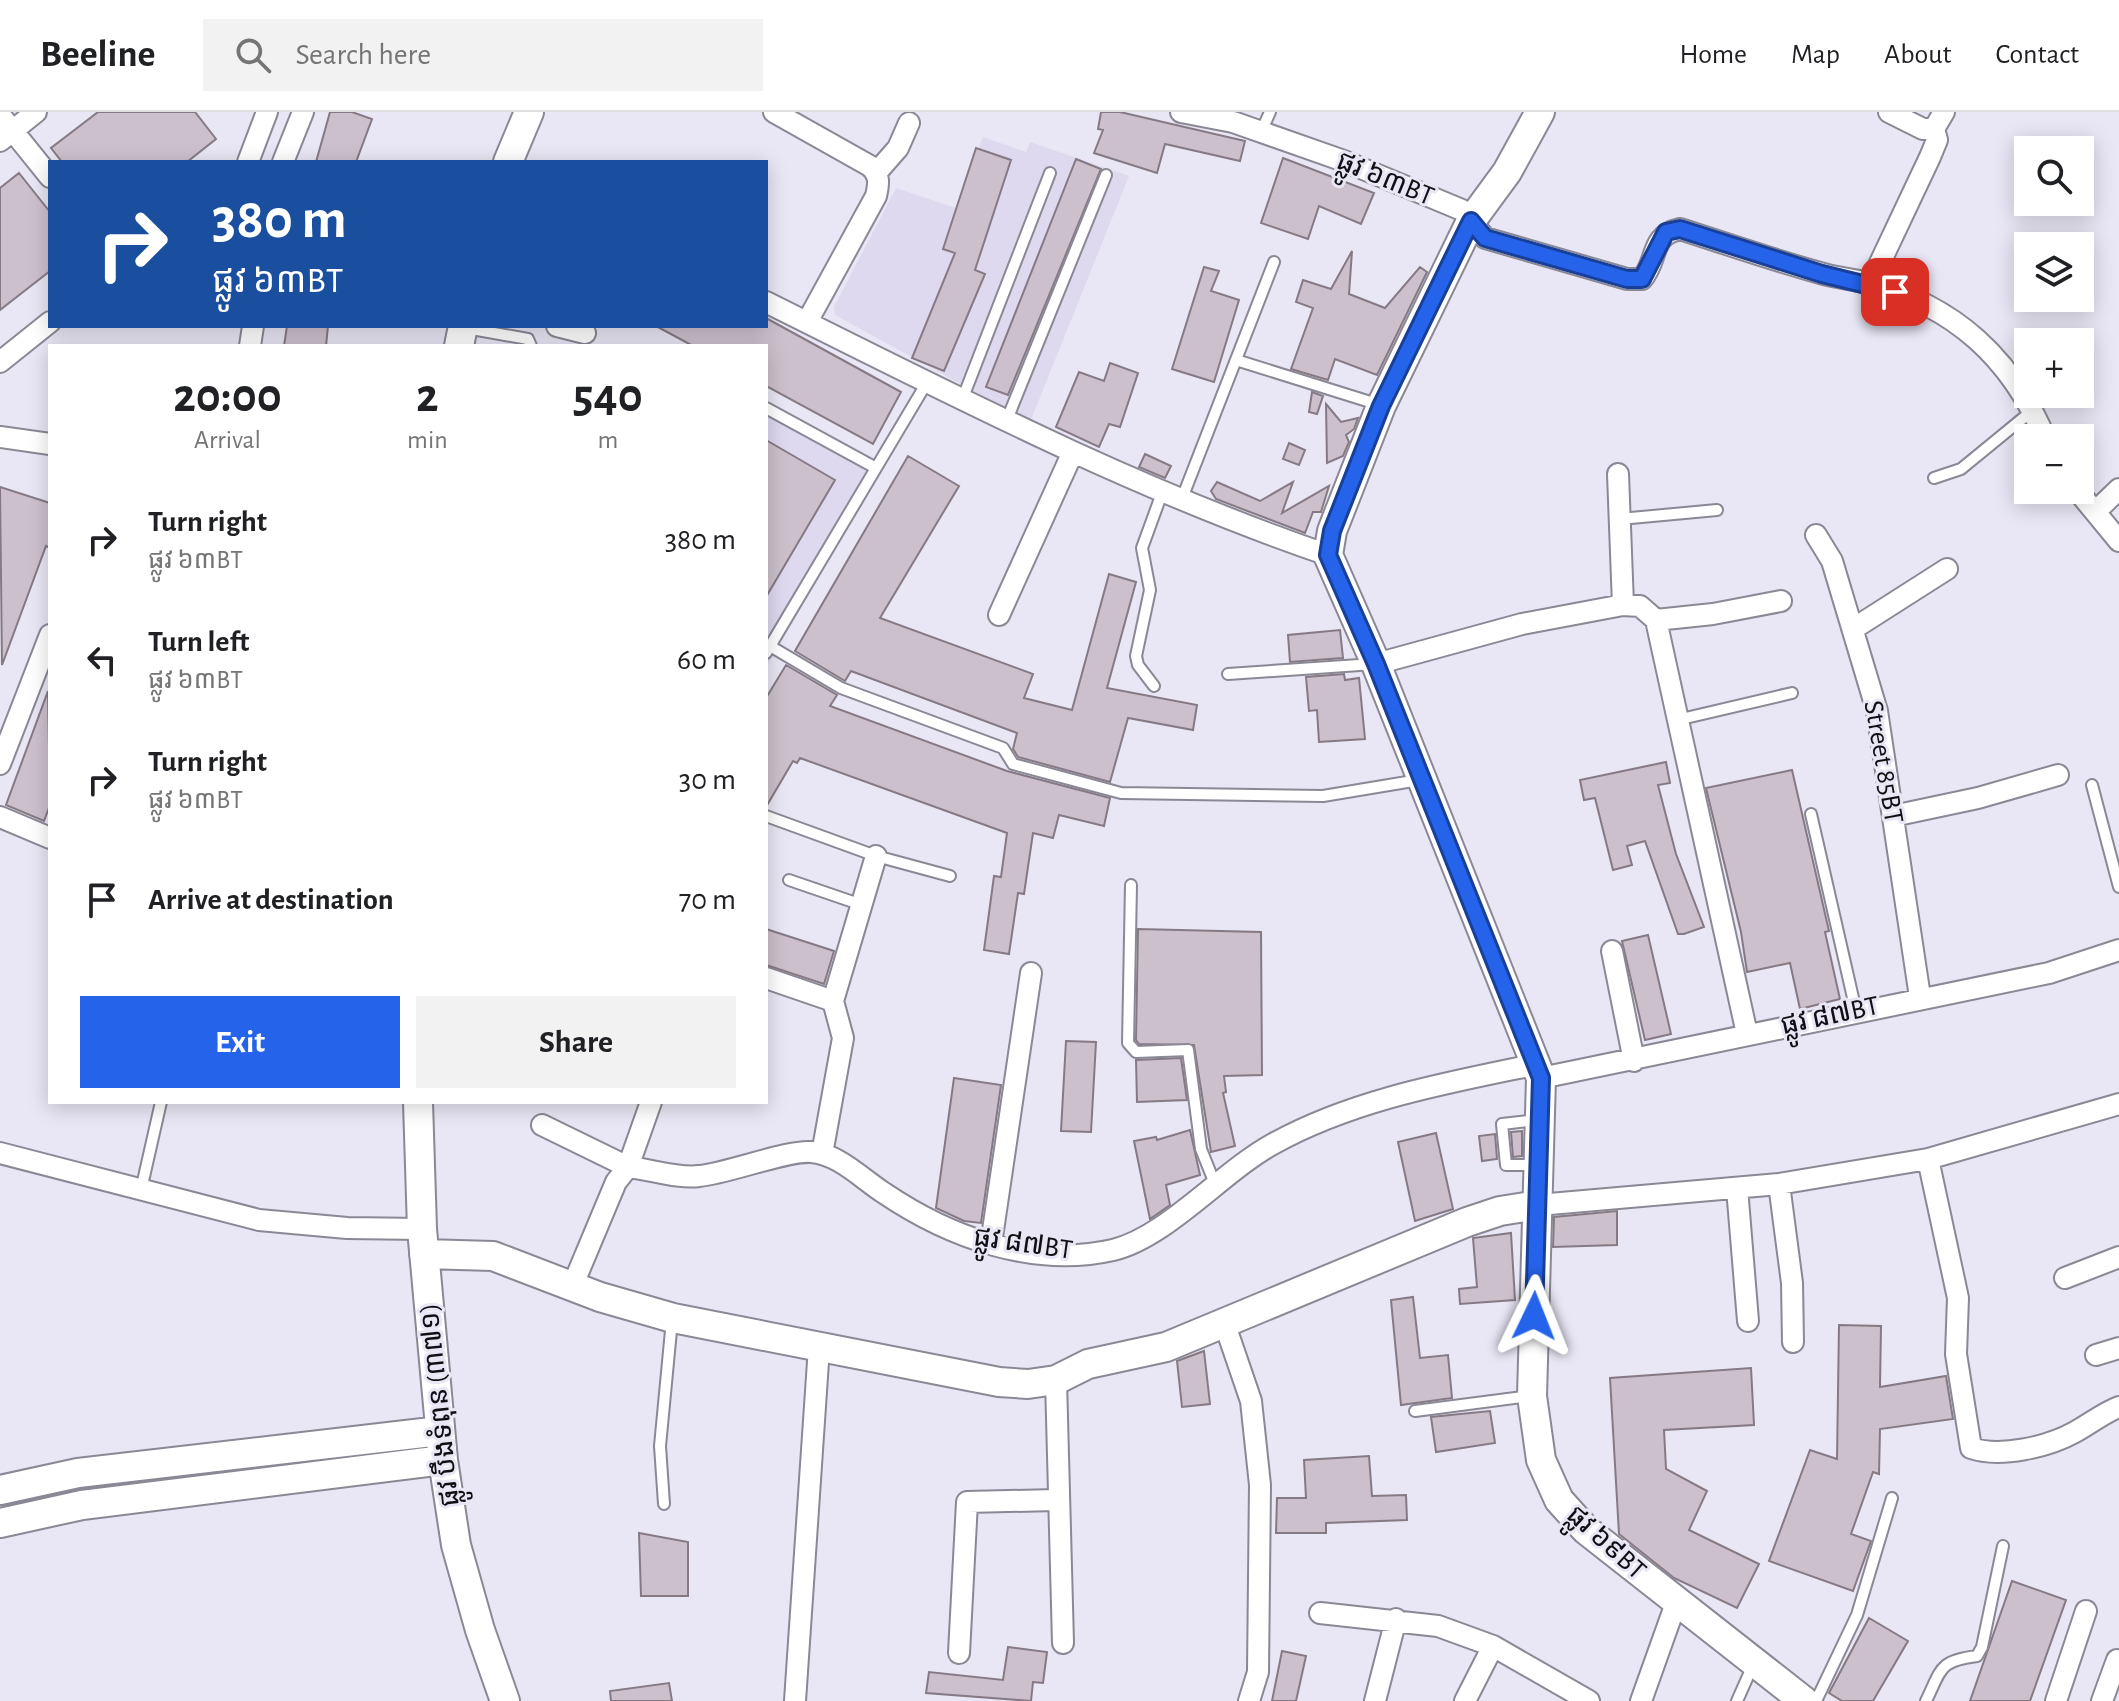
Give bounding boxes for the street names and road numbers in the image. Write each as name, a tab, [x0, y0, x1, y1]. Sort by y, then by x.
street label: ផ្លូវ ៦៣BT	[1329, 147, 1438, 220]
street label: Street 85BT	[1858, 698, 1908, 826]
street label: ផ្លូវ ៨៧BT	[1778, 992, 1884, 1049]
street label: ផ្លូវ ៨៧BT	[970, 1223, 1075, 1274]
street label: ផ្លូវ បឹងទំពុន (៣៧១)	[411, 1301, 474, 1509]
street label: ផ្លូវ ៦៩BT	[1555, 1501, 1651, 1593]

